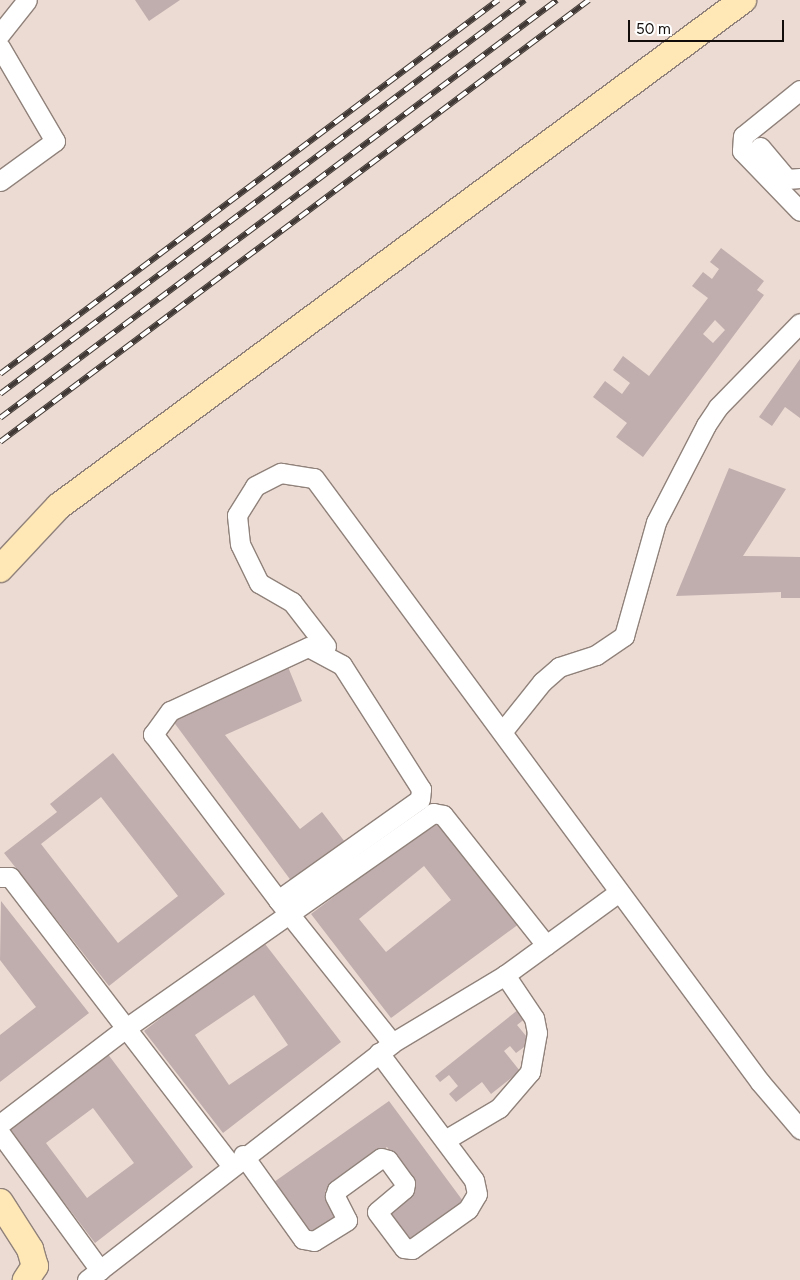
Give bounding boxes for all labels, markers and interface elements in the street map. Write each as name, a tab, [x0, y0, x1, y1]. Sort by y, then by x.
scale bar	[630, 10, 786, 42]
text: 50 m	[636, 20, 671, 38]

